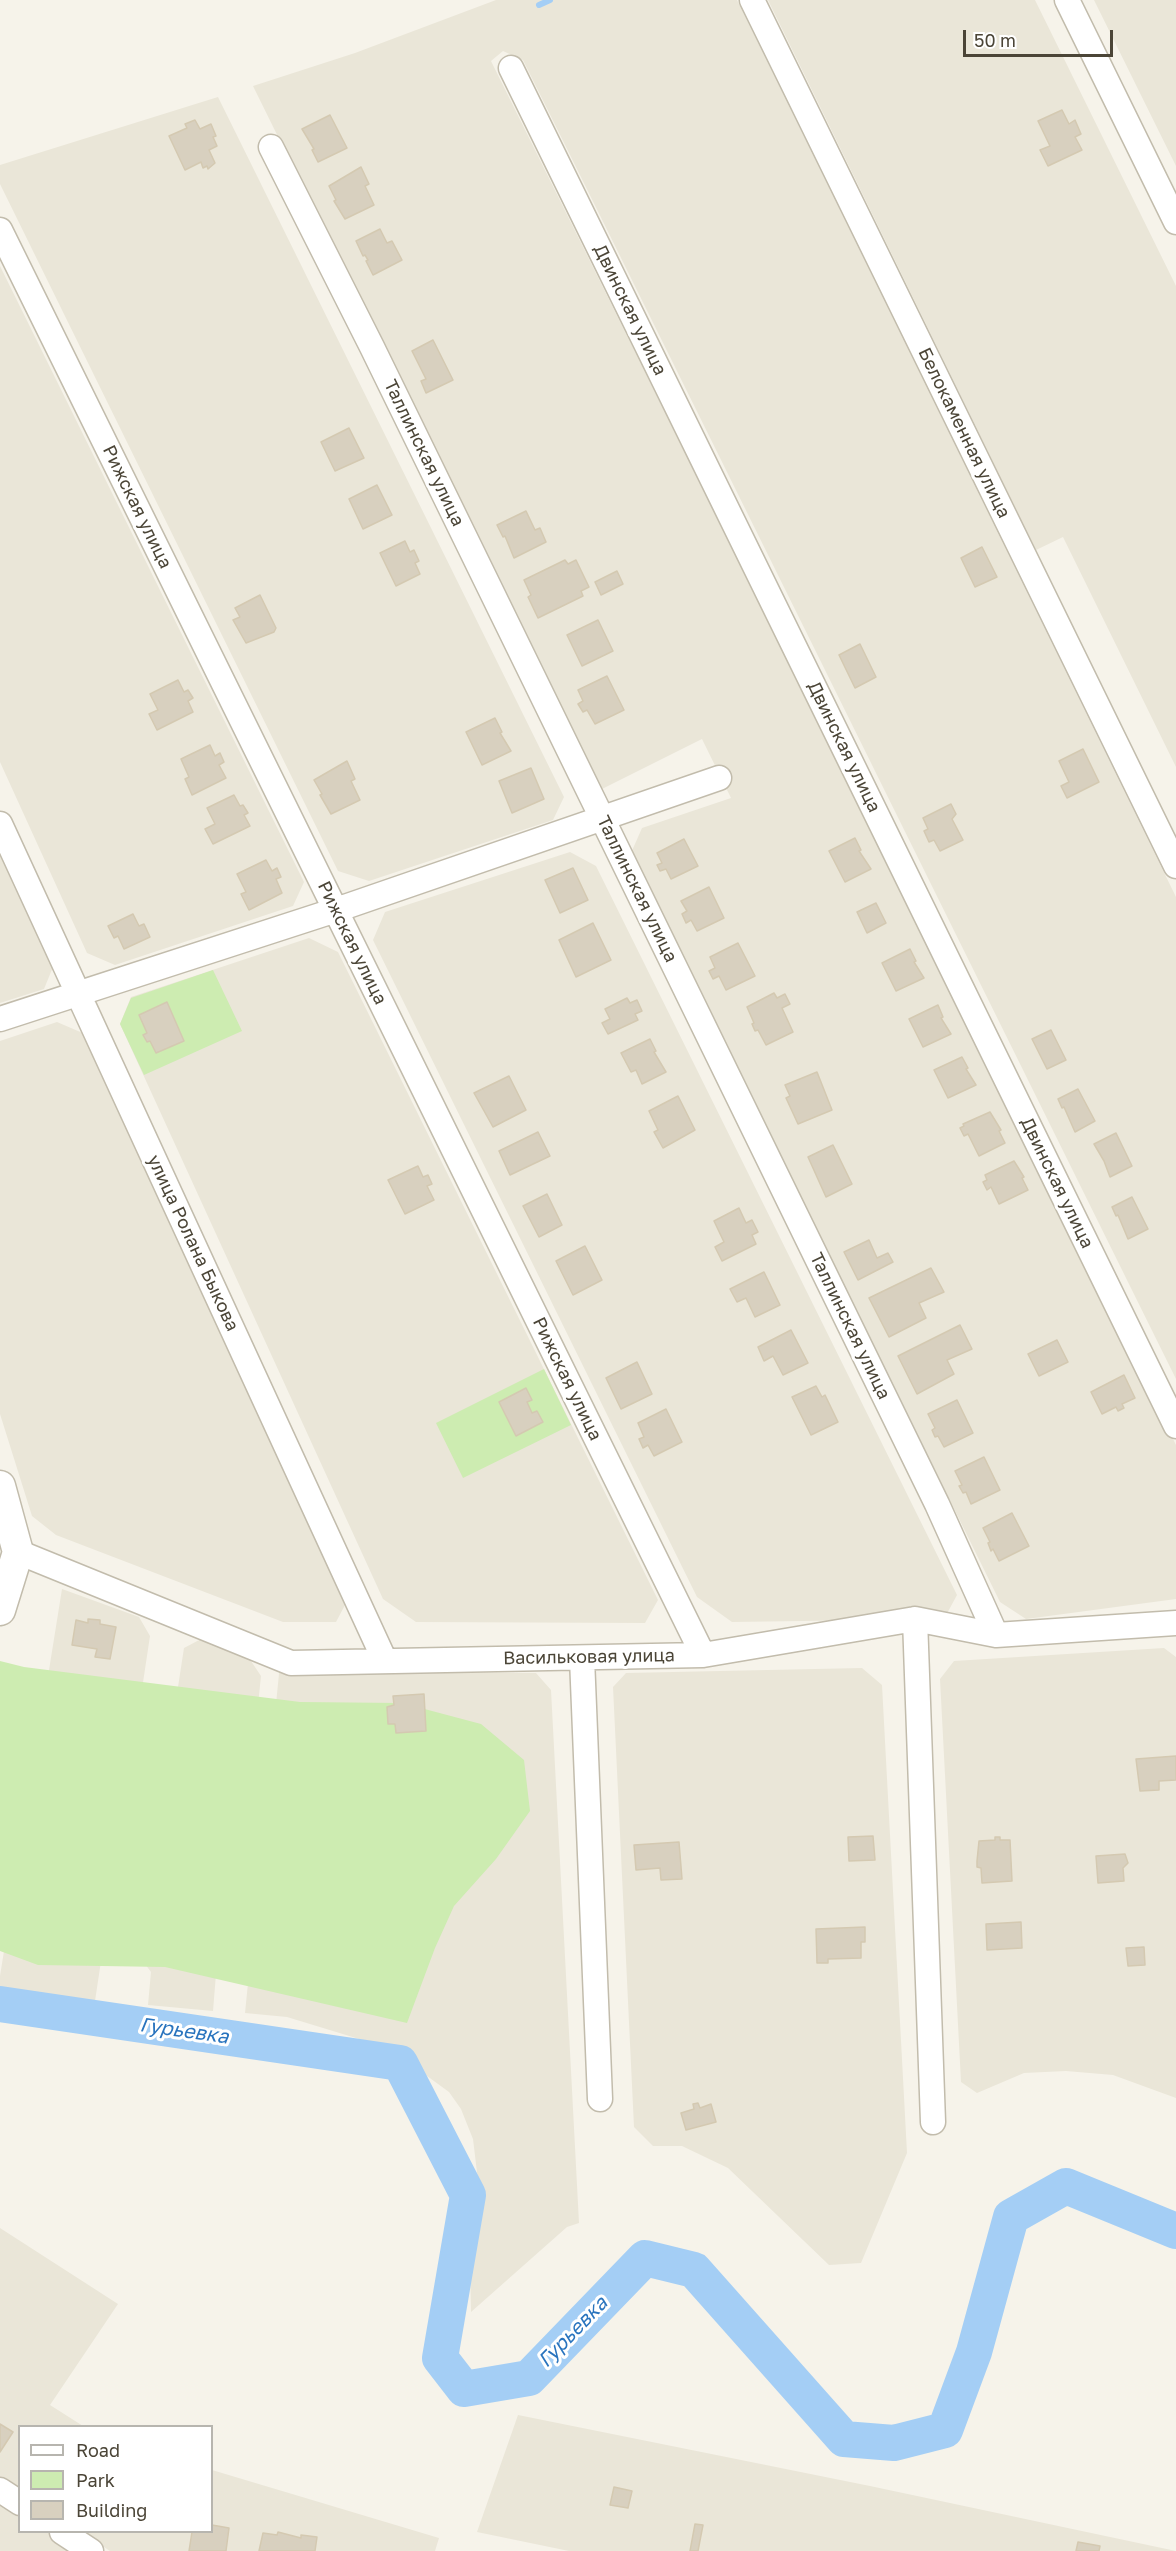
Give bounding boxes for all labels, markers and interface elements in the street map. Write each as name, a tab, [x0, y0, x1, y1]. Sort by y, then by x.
scale bar	[966, 18, 1116, 56]
text: 50 m	[974, 29, 1016, 51]
street label: Двинская улица	[589, 241, 671, 379]
street label: Белокаменная улица	[913, 344, 1015, 522]
street label: Таллинская улица	[379, 376, 469, 530]
street label: Рижская улица	[98, 442, 176, 572]
street label: Двинская улица	[803, 678, 885, 816]
street label: Таллинская улица	[592, 812, 682, 966]
street label: Рижская улица	[313, 878, 391, 1008]
street label: Двинская улица	[1016, 1114, 1098, 1252]
street label: улица Ролана Быкова	[143, 1151, 243, 1335]
street label: Таллинская улица	[805, 1249, 895, 1403]
street label: Рижская улица	[528, 1314, 606, 1444]
street label: Васильковая улица	[503, 1645, 675, 1669]
water label: Гурьевка	[138, 2013, 230, 2049]
water label: Гурьевка	[533, 2292, 613, 2372]
legend	[18, 2425, 213, 2533]
text: Road	[76, 2439, 120, 2461]
text: Park	[76, 2469, 115, 2491]
text: Building	[76, 2499, 147, 2521]

